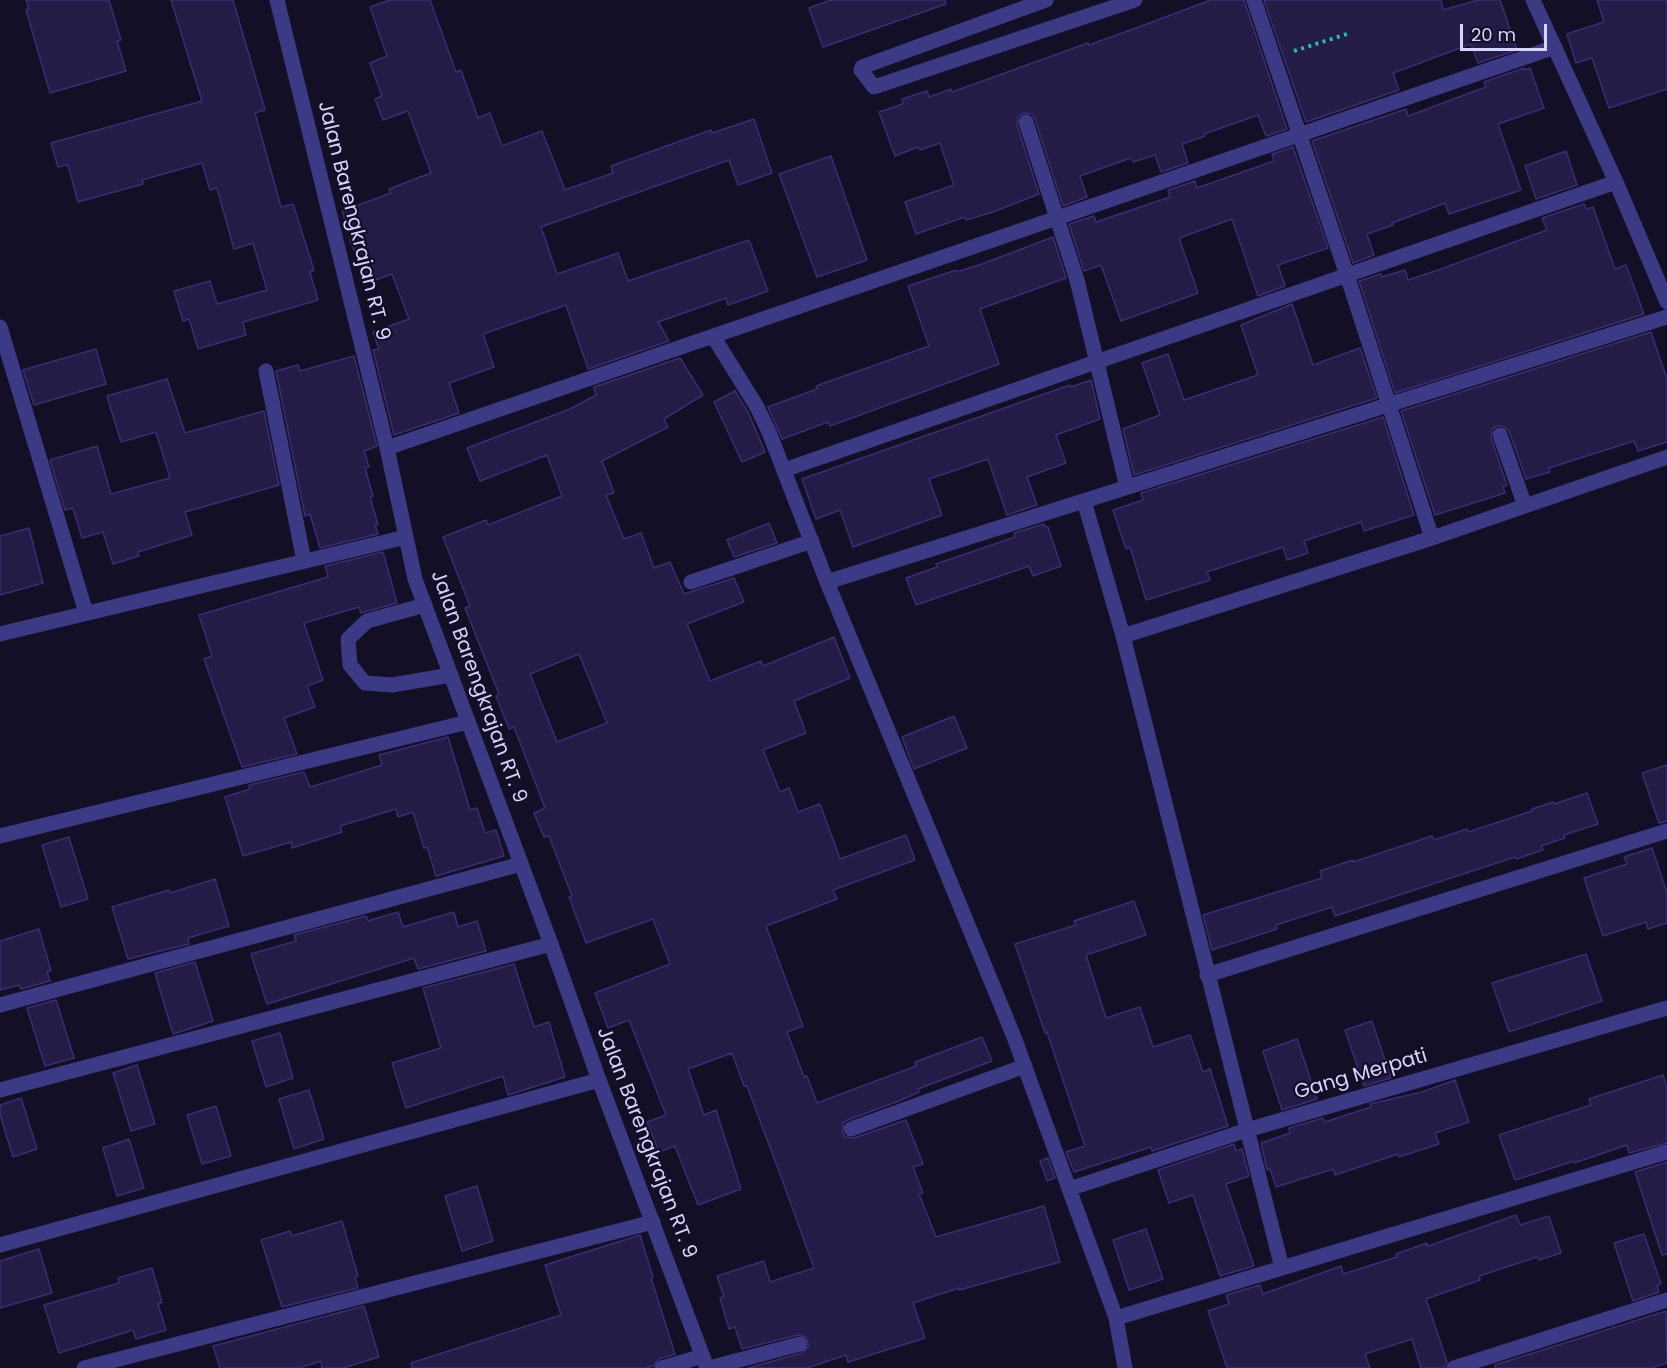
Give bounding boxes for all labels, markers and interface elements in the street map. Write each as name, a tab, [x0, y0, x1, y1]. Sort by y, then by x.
scale bar	[1463, 12, 1550, 50]
text: 20 m	[1471, 22, 1516, 47]
street label: Jalan Barengkrajan RT. 9	[312, 99, 394, 343]
street label: Jalan Barengkrajan RT. 9	[425, 567, 531, 807]
street label: Jalan Barengkrajan RT. 9	[591, 1024, 701, 1262]
street label: Gang Merpati	[1292, 1045, 1430, 1105]

